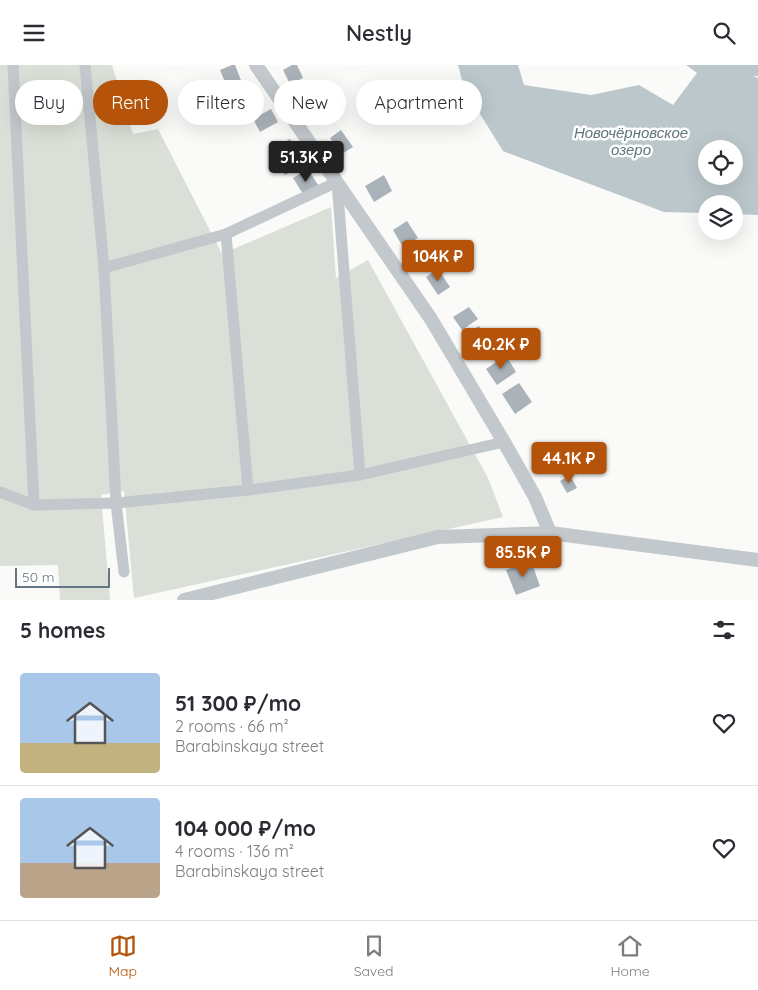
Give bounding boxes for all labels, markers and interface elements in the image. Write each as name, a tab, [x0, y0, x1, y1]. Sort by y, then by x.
icon: menu	[20, 19, 48, 47]
text: Nestly	[346, 19, 412, 47]
icon: search	[710, 19, 738, 47]
chip: Buy	[15, 80, 83, 125]
chip: Rent	[93, 80, 168, 125]
chip: Filters	[178, 80, 264, 125]
chip: New	[274, 80, 346, 125]
chip: Apartment	[356, 80, 482, 125]
water label: Новочёрновское озеро	[574, 123, 688, 159]
map controls	[698, 140, 743, 240]
button: locate	[698, 140, 743, 185]
pin: 51.3K ₽	[260, 141, 352, 183]
text: 51.3K ₽	[280, 147, 332, 167]
button: layers	[698, 195, 743, 240]
pin: 104K ₽	[397, 239, 479, 282]
text: 104K ₽	[413, 246, 463, 266]
pin: 40.2K ₽	[455, 327, 547, 370]
text: 40.2K ₽	[473, 334, 529, 354]
pin: 44.1K ₽	[523, 441, 615, 484]
text: 44.1K ₽	[543, 448, 595, 468]
pin: 85.5K ₽	[477, 535, 569, 578]
text: 85.5K ₽	[495, 542, 551, 562]
scale bar	[15, 565, 110, 588]
text: 50 m	[22, 568, 55, 586]
icon: filters	[710, 616, 738, 644]
text: 5 homes	[20, 617, 105, 643]
text: 51 300 ₽/mo	[175, 690, 301, 716]
icon: home	[60, 693, 120, 753]
icon: heart	[710, 709, 738, 737]
text: 2 rooms · 66 m²	[175, 716, 289, 736]
text: Barabinskaya street	[175, 736, 324, 756]
text: 104 000 ₽/mo	[175, 815, 316, 841]
icon: home	[60, 818, 120, 878]
icon: heart	[710, 834, 738, 862]
text: 4 rooms · 136 m²	[175, 841, 294, 861]
text: Barabinskaya street	[175, 861, 324, 881]
tab: Map	[108, 932, 137, 980]
tab: Saved	[354, 932, 394, 980]
tab: Home	[610, 932, 650, 980]

